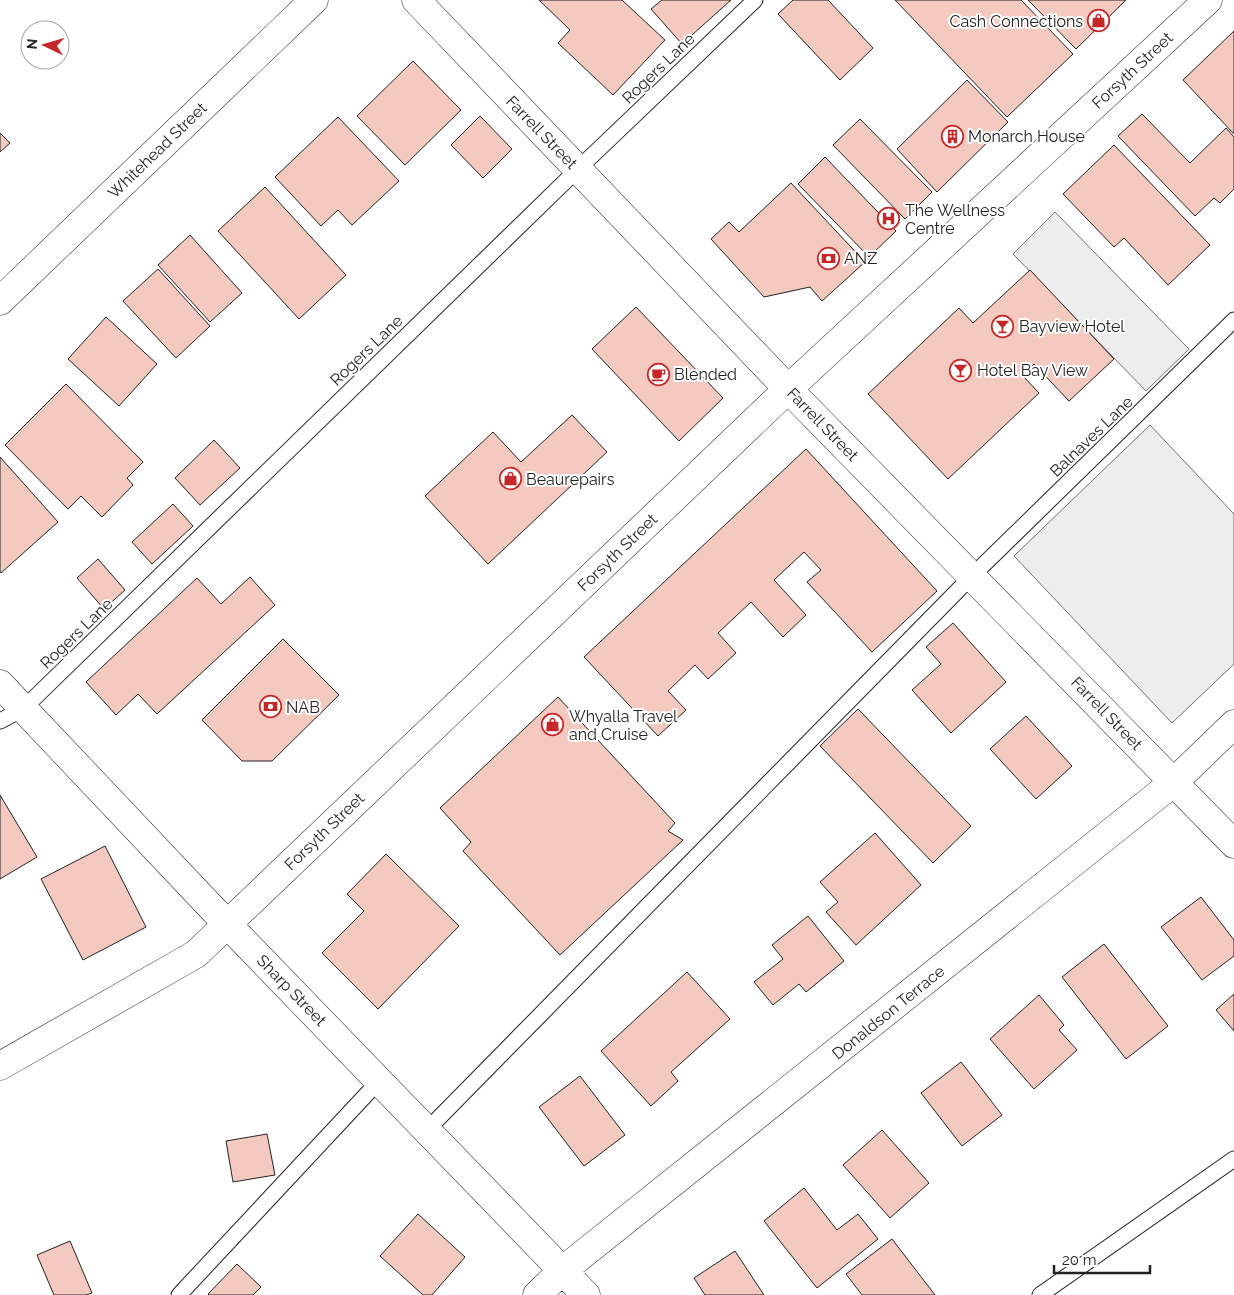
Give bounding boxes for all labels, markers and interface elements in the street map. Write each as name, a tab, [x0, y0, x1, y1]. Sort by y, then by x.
shop icon: Cash Connections	[1087, 9, 1111, 33]
place label: Cash Connections	[949, 12, 1083, 31]
north arrow	[20, 20, 70, 70]
street label: Forsyth Street	[1088, 28, 1177, 113]
street label: Rogers Lane	[618, 29, 698, 108]
text: N	[24, 38, 40, 50]
street label: Farrell Street	[502, 92, 582, 173]
street label: Whitehead Street	[104, 98, 211, 202]
building icon: Monarch House	[940, 124, 964, 148]
place label: Monarch House	[968, 127, 1085, 146]
place label: The Wellness Centre	[905, 201, 1005, 238]
hospital icon: The Wellness Centre	[877, 207, 901, 231]
bank icon: ANZ	[816, 246, 840, 270]
place label: ANZ	[844, 249, 877, 268]
street label: Rogers Lane	[326, 311, 406, 390]
bar icon: Bayview Hotel	[991, 314, 1015, 338]
place label: Bayview Hotel	[1019, 317, 1125, 336]
bar icon: Hotel Bay View	[949, 358, 973, 382]
place label: Hotel Bay View	[977, 361, 1088, 380]
cafe icon: Blended	[646, 362, 670, 386]
place label: Blended	[674, 365, 737, 384]
street label: Farrell Street	[783, 384, 863, 465]
street label: Balnaves Lane	[1046, 392, 1137, 481]
shop icon: Beaurepairs	[498, 467, 522, 491]
place label: Beaurepairs	[526, 470, 615, 489]
street label: Forsyth Street	[574, 509, 662, 595]
street label: Rogers Lane	[36, 594, 116, 673]
street label: Farrell Street	[1067, 673, 1147, 754]
bank icon: NAB	[258, 695, 282, 719]
place label: NAB	[286, 698, 320, 717]
place label: Whyalla Travel and Cruise	[569, 707, 678, 744]
shop icon: Whyalla Travel and Cruise	[541, 713, 565, 737]
street label: Forsyth Street	[281, 788, 369, 874]
street label: Sharp Street	[253, 951, 331, 1030]
street label: Donaldson Terrace	[828, 961, 948, 1063]
scale bar	[1054, 1242, 1150, 1274]
text: 20 m	[1062, 1251, 1097, 1269]

